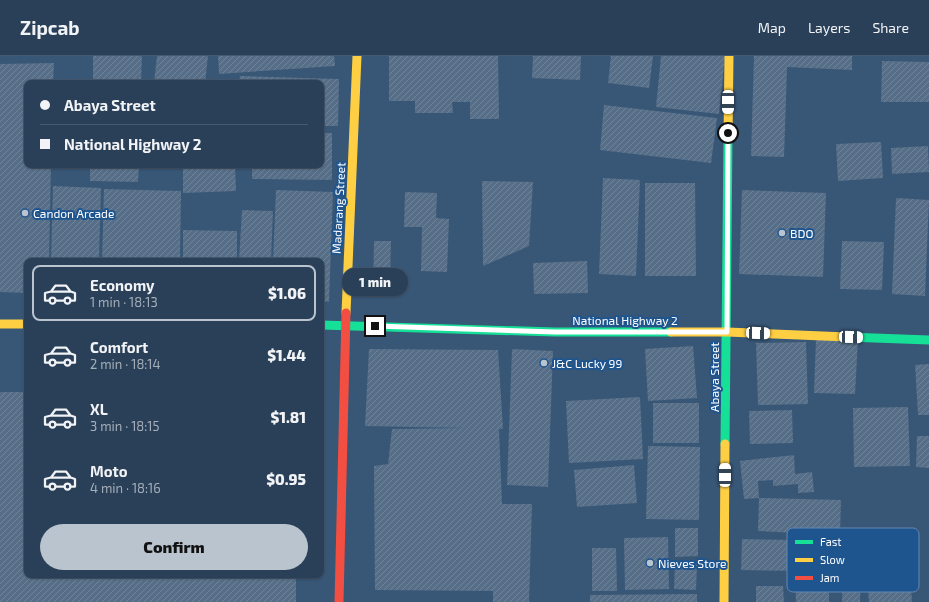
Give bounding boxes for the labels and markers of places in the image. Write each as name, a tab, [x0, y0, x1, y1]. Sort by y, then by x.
place label: Candon Arcade	[33, 206, 114, 220]
marker: Candon Arcade	[20, 208, 30, 218]
place label: BDO	[790, 226, 813, 240]
marker: BDO	[777, 228, 787, 238]
place label: J&C Lucky 99	[552, 356, 622, 370]
marker: J&C Lucky 99	[539, 358, 549, 368]
place label: Nieves Store	[658, 556, 727, 570]
marker: Nieves Store	[645, 558, 655, 568]

